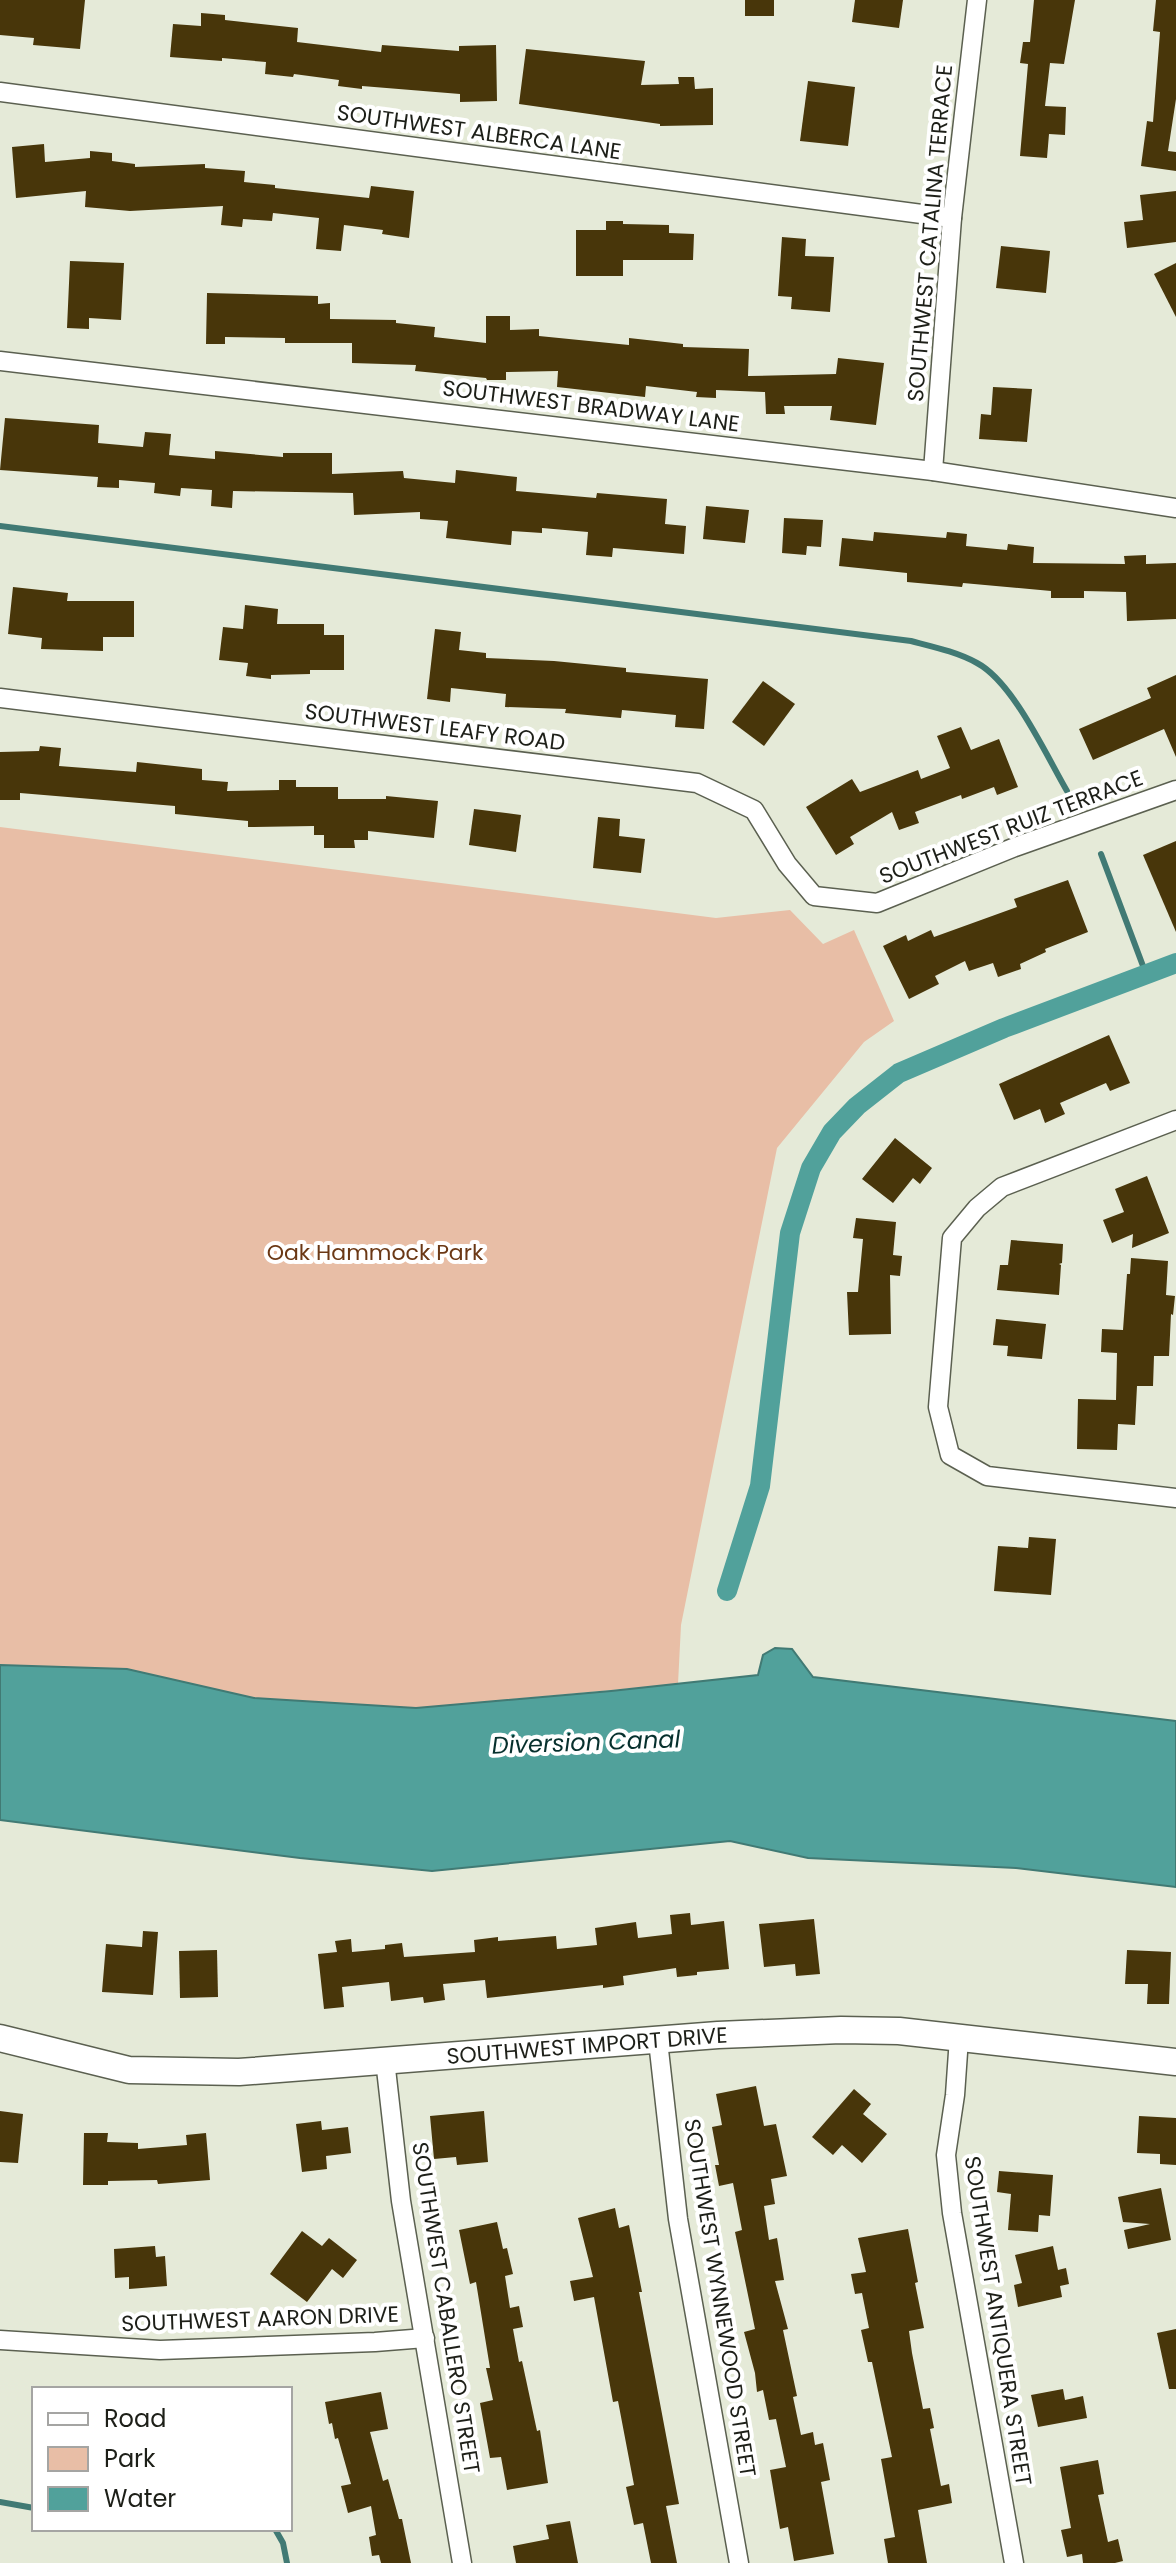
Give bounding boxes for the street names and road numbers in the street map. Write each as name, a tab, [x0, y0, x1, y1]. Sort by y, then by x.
street label: SOUTHWEST CATALINA TERRACE	[900, 63, 960, 403]
street label: SOUTHWEST ALBERCA LANE	[335, 97, 623, 167]
street label: SOUTHWEST BRADWAY LANE	[441, 372, 741, 440]
street label: SOUTHWEST LEAFY ROAD	[303, 696, 567, 758]
street label: SOUTHWEST RUIZ TERRACE	[875, 762, 1147, 892]
street label: SOUTHWEST IMPORT DRIVE	[445, 2019, 728, 2071]
street label: SOUTHWEST WYNNEWOOD STREET	[676, 2117, 764, 2479]
street label: SOUTHWEST CABALLERO STREET	[404, 2140, 488, 2476]
street label: SOUTHWEST ANTIQUERA STREET	[957, 2154, 1039, 2488]
street label: SOUTHWEST AARON DRIVE	[121, 2299, 399, 2339]

